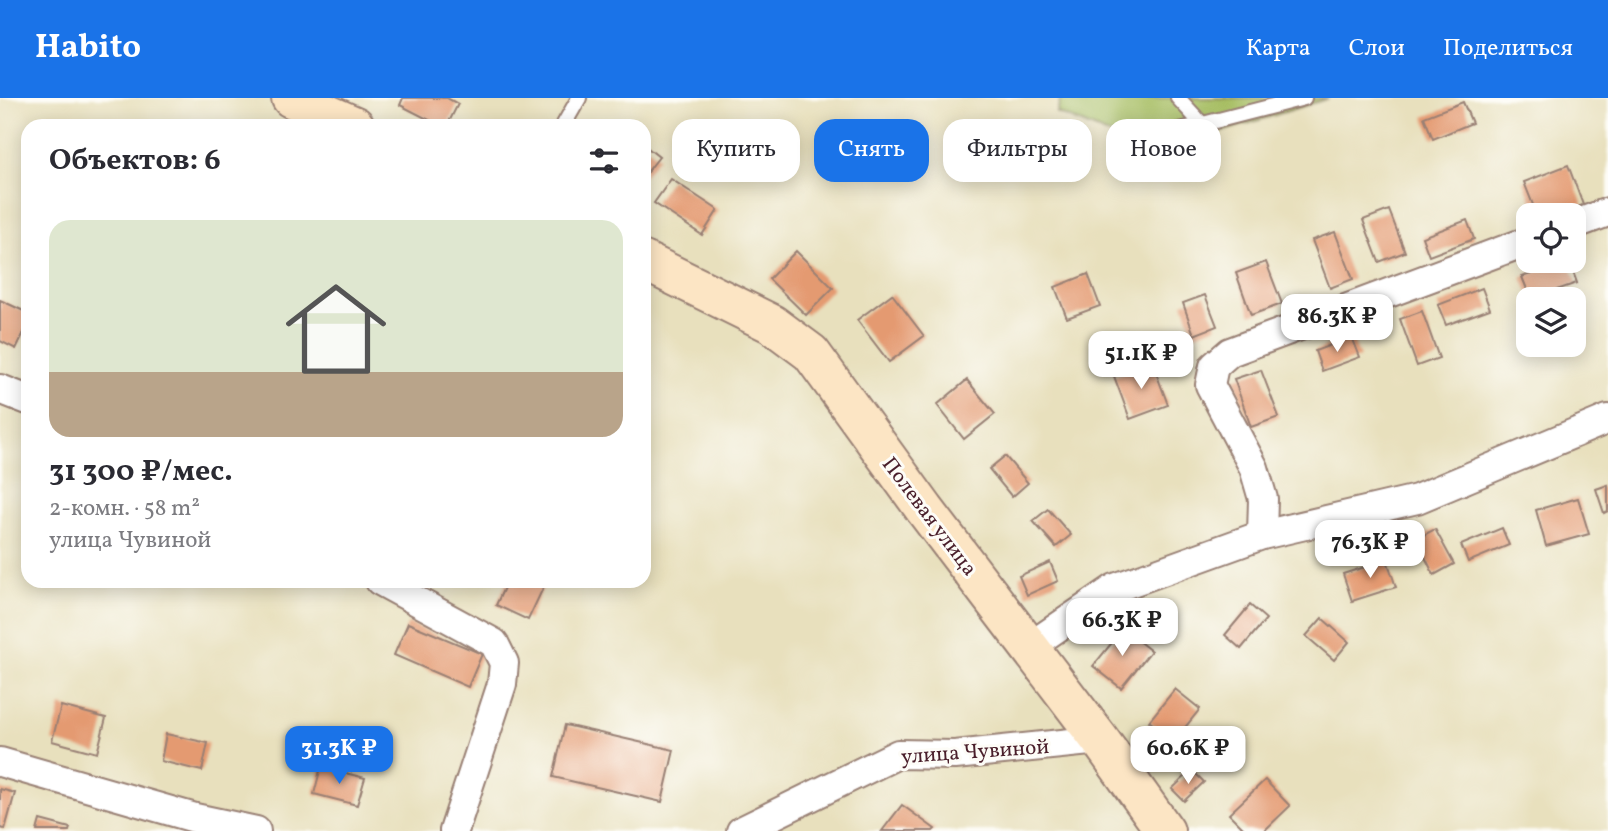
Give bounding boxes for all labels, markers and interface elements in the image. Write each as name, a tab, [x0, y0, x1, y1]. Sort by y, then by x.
text: Habito	[35, 26, 141, 72]
text: Карта	[1246, 32, 1311, 66]
text: Слои	[1349, 32, 1405, 66]
text: Поделиться	[1443, 32, 1573, 66]
chip: Купить	[672, 119, 800, 182]
chip: Снять	[814, 119, 929, 182]
chip: Фильтры	[943, 119, 1092, 182]
chip: Новое	[1106, 119, 1221, 182]
text: Объектов: 6	[49, 140, 221, 182]
icon: filters	[585, 142, 623, 180]
map controls	[1516, 203, 1586, 357]
button: locate	[1516, 203, 1586, 273]
icon: home	[273, 266, 399, 392]
button: layers	[1516, 287, 1586, 357]
pin: 86.3K ₽	[1272, 294, 1402, 354]
text: 86.3K ₽	[1297, 301, 1377, 333]
pin: 51.1K ₽	[1076, 331, 1206, 391]
text: 51.1K ₽	[1104, 338, 1178, 370]
text: 31 300 ₽/мес.	[49, 451, 233, 493]
street label: Полевая улица	[874, 451, 983, 582]
text: 2-комн. · 58 m²	[49, 493, 200, 525]
pin: 76.3K ₽	[1305, 520, 1435, 580]
text: улица Чувиной	[49, 525, 211, 557]
text: 76.3K ₽	[1331, 527, 1409, 559]
pin: 66.3K ₽	[1057, 598, 1187, 658]
text: 66.3K ₽	[1082, 605, 1162, 637]
pin: 31.3K ₽	[274, 726, 404, 786]
pin: 60.6K ₽	[1123, 726, 1253, 786]
text: 31.3K ₽	[301, 733, 377, 765]
street label: улица Чувиной	[900, 733, 1050, 772]
text: 60.6K ₽	[1147, 733, 1229, 765]

